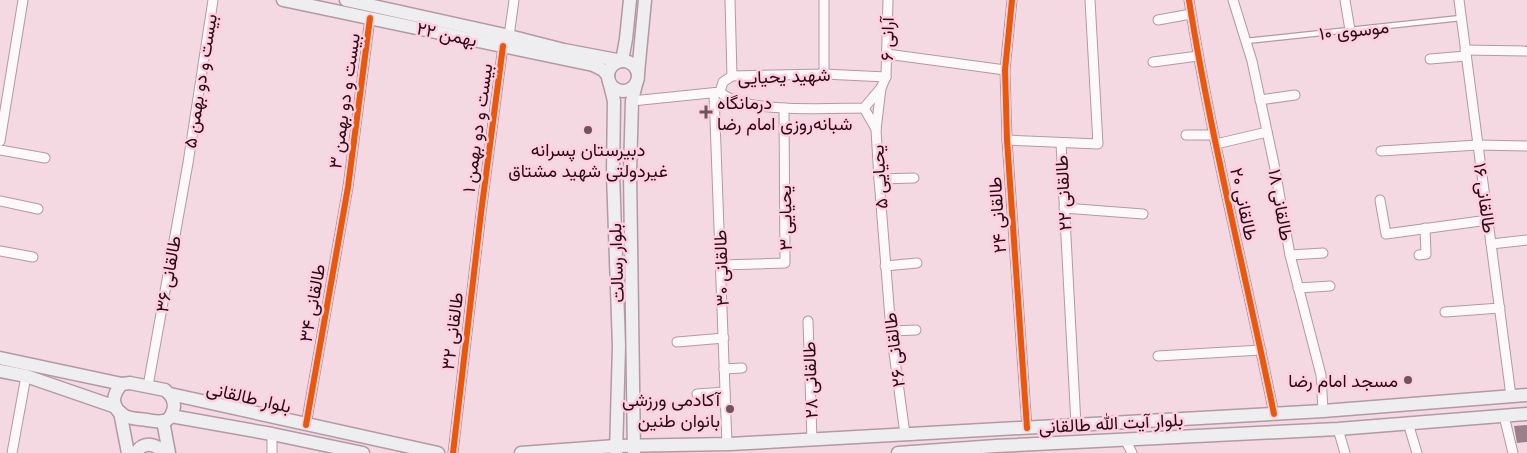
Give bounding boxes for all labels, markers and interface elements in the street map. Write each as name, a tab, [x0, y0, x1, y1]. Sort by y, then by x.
street label: بیست و دو بهمن ۵	[178, 12, 222, 150]
street label: آرانی ۶	[875, 15, 899, 61]
street label: موسوی ۱۰	[1318, 15, 1390, 45]
street label: ۲۲ بهمن	[415, 16, 479, 52]
street label: بیست و دو بهمن ۳	[323, 32, 365, 170]
street label: بیست و دو بهمن ۱	[457, 62, 497, 194]
street label: شهید یحیایی	[737, 63, 831, 89]
place label: درمانگاه شبانه‌روزی امام رضا	[717, 91, 853, 136]
marker: درمانگاه شبانه‌روزی امام رضا	[699, 105, 713, 119]
marker: دبیرستان پسرانه غیردولتی شهید مشتاق	[582, 124, 594, 136]
place label: دبیرستان پسرانه غیردولتی شهید مشتاق	[508, 138, 668, 182]
street label: یحیایی ۵	[865, 144, 893, 210]
street label: طالقانی ۲۲	[1050, 155, 1076, 231]
street label: طالقانی ۱۶	[1469, 161, 1501, 235]
street label: طالقانی ۲۰	[1225, 165, 1263, 243]
street label: طالقانی ۱۸	[1263, 167, 1299, 243]
street label: طالقانی ۲۴	[983, 176, 1011, 254]
street label: یحیایی ۳	[773, 185, 797, 251]
street label: بلوار رسالت	[603, 223, 629, 303]
street label: طالقانی ۳۰	[708, 229, 734, 307]
street label: طالقانی ۳۶	[150, 234, 186, 314]
street label: طالقانی ۳۴	[294, 262, 330, 344]
street label: طالقانی ۳۲	[436, 291, 468, 371]
street label: طالقانی ۲۶	[878, 311, 910, 389]
street label: طالقانی ۲۸	[797, 341, 823, 419]
place label: مسجد امام رضا	[1288, 369, 1398, 393]
marker: مسجد امام رضا	[1402, 374, 1414, 386]
street label: بلوار طالقانی	[204, 376, 294, 418]
place label: آکادمی ورزشی بانوان طنین	[622, 388, 722, 432]
marker: آکادمی ورزشی بانوان طنین	[724, 403, 736, 415]
street label: بلوار آیت الله طالقانی	[1038, 408, 1184, 438]

